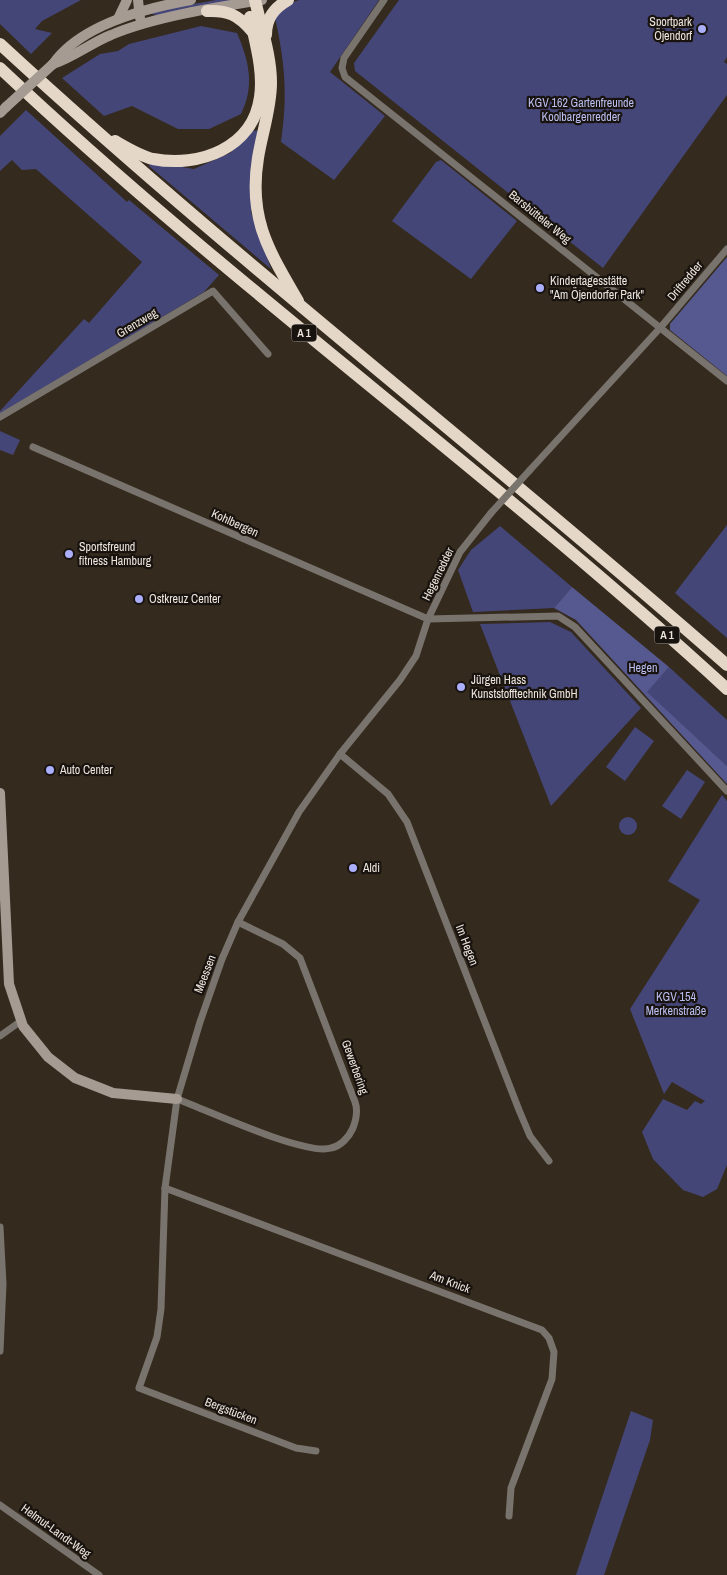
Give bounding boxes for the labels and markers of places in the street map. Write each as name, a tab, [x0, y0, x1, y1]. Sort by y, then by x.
place label: Sportpark Öjendorf	[649, 14, 692, 44]
marker: Sportpark Öjendorf	[696, 23, 708, 35]
place label: Kindertagesstätte "Am Öjendorfer Park"	[550, 273, 644, 303]
marker: Kindertagesstätte "Am Öjendorfer Park"	[534, 282, 546, 294]
place label: Sportsfreund fitness Hamburg	[79, 539, 152, 569]
marker: Sportsfreund fitness Hamburg	[63, 548, 75, 560]
place label: Ostkreuz Center	[149, 591, 221, 607]
marker: Ostkreuz Center	[133, 593, 145, 605]
place label: Jürgen Hass Kunststofftechnik GmbH	[471, 672, 578, 702]
marker: Jürgen Hass Kunststofftechnik GmbH	[455, 681, 467, 693]
place label: Auto Center	[59, 762, 113, 778]
marker: Auto Center	[44, 764, 56, 776]
place label: Aldi	[362, 860, 380, 876]
marker: Aldi	[347, 862, 359, 874]

